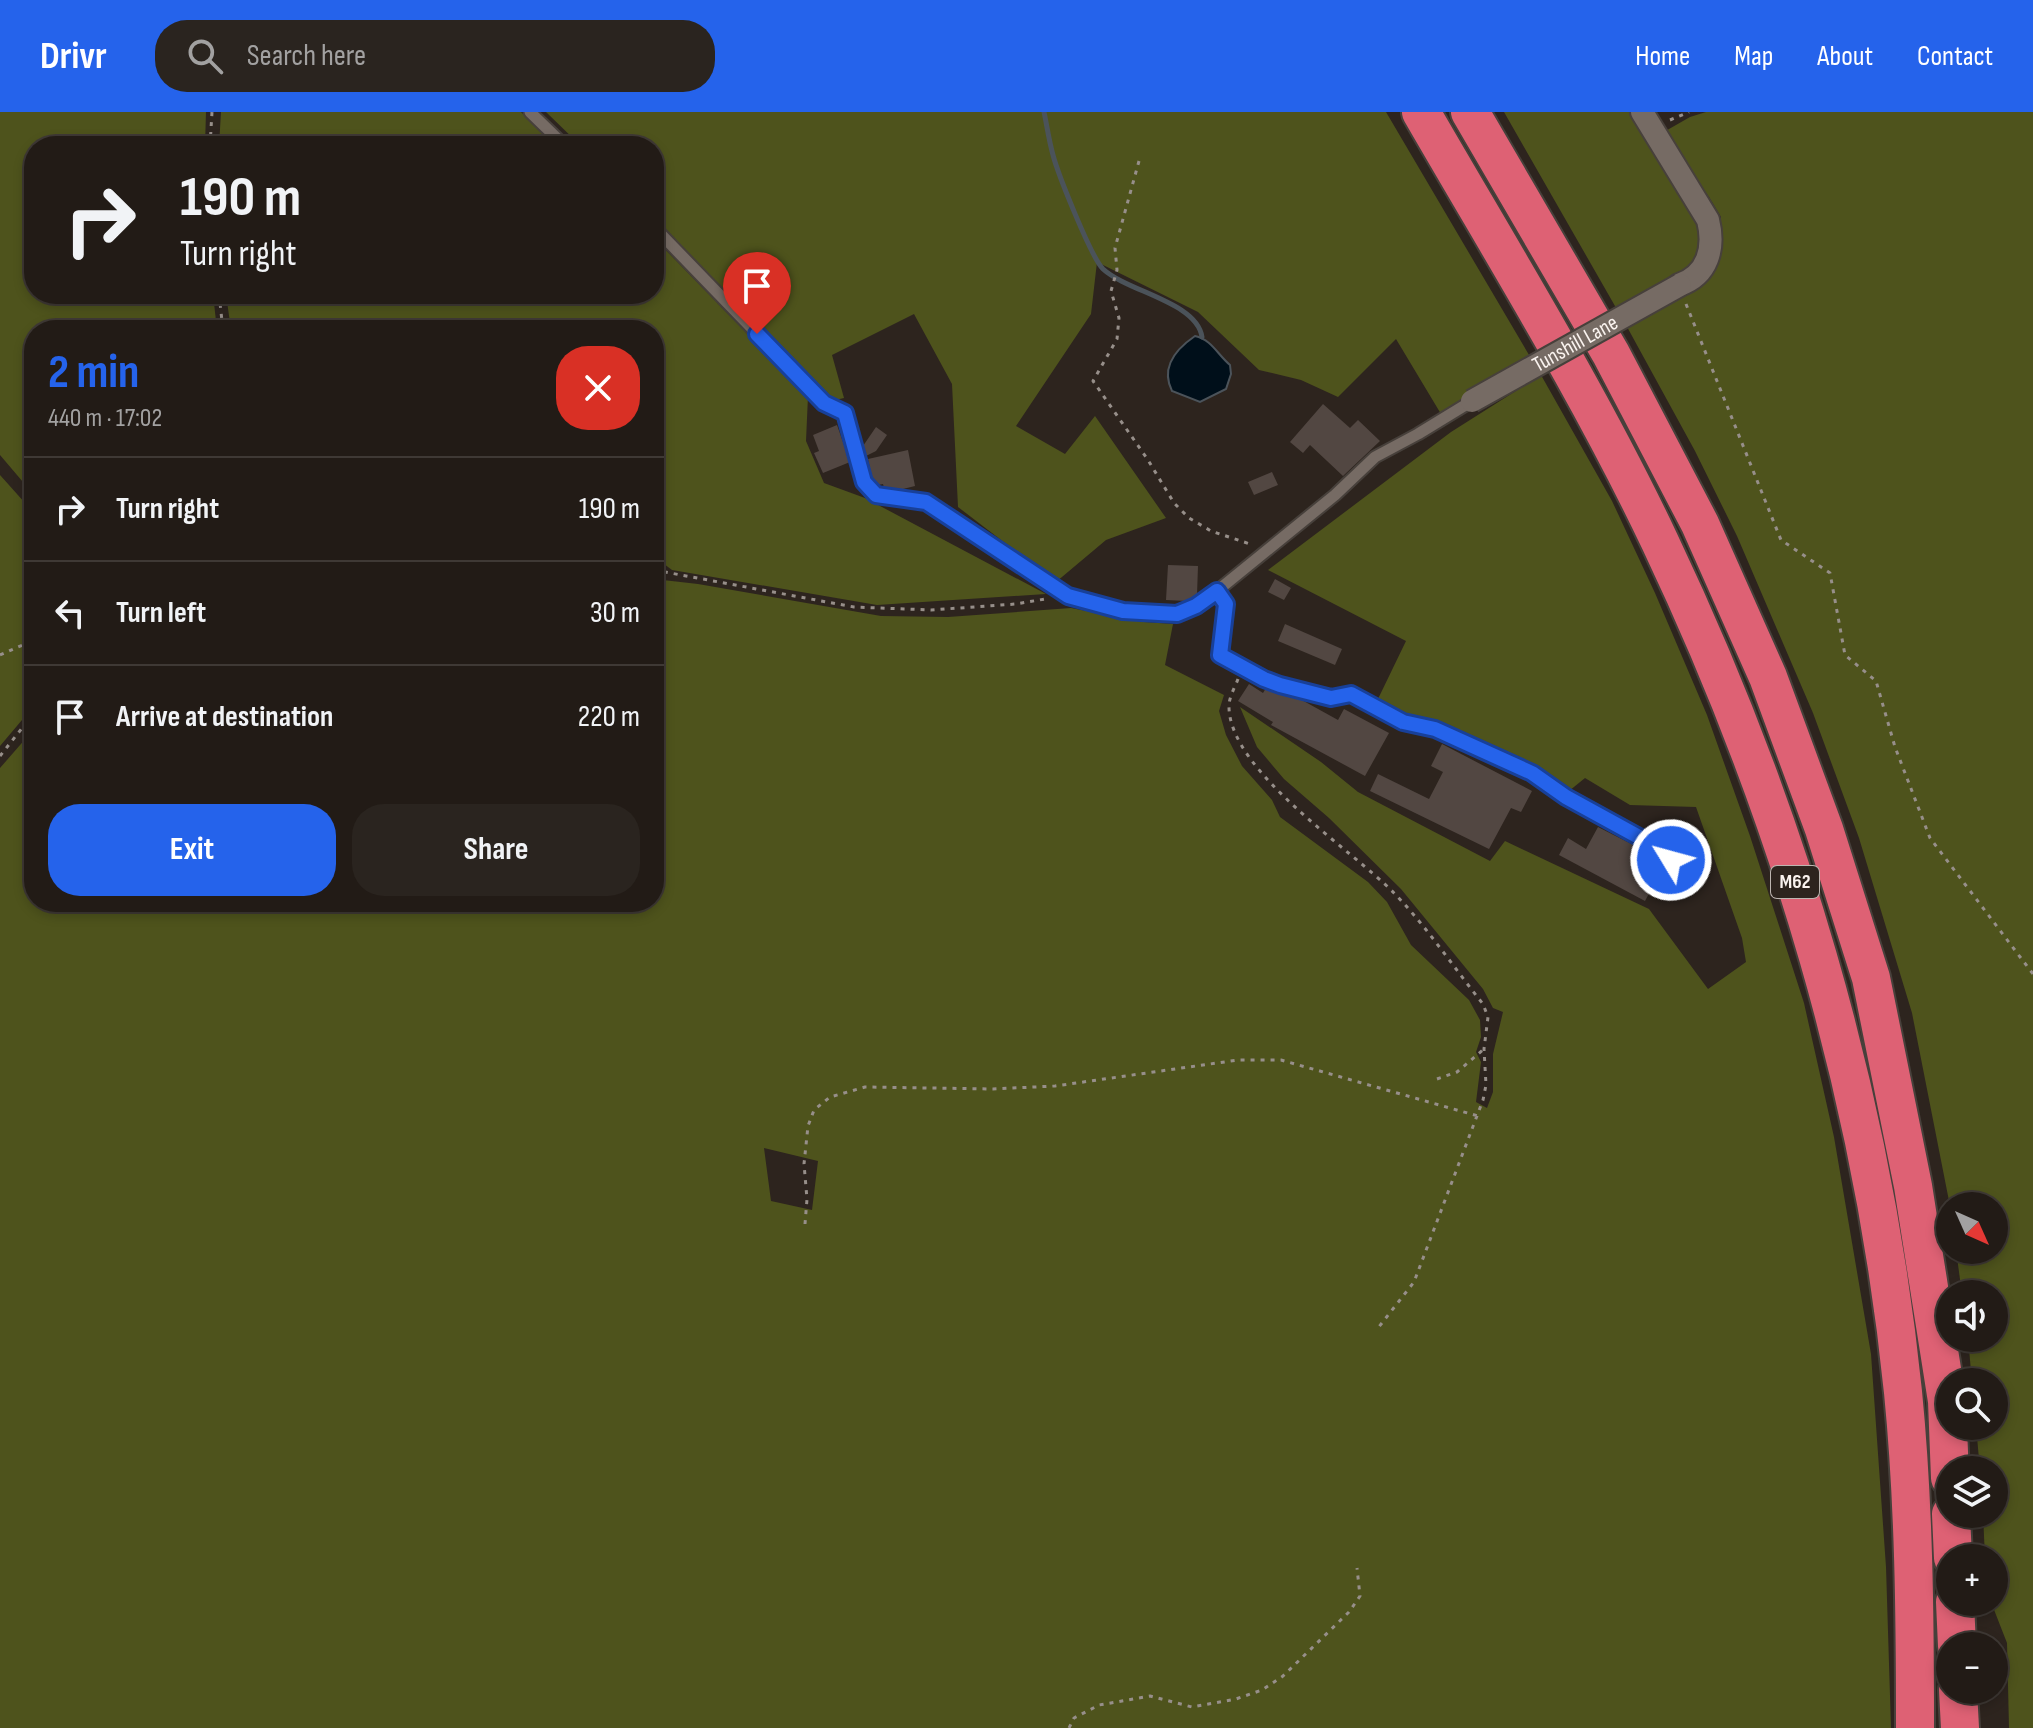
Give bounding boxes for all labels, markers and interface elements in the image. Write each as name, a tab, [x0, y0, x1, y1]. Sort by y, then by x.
search box	[155, 20, 715, 92]
text: Drivr	[40, 34, 107, 79]
icon: search	[183, 34, 227, 78]
text: Search here	[247, 38, 366, 74]
text: Home	[1635, 40, 1690, 73]
text: Map	[1734, 40, 1773, 73]
text: About	[1817, 40, 1873, 73]
text: Contact	[1917, 40, 1993, 73]
text: 190 m	[180, 165, 301, 232]
icon: right	[48, 168, 152, 272]
text: Turn right	[180, 233, 297, 276]
pin	[723, 252, 791, 334]
icon: arrive	[735, 264, 779, 308]
street label: Tunshill Lane	[1527, 309, 1623, 378]
text: 2 min	[48, 344, 139, 401]
button: close	[556, 346, 640, 430]
text: 440 m · 17:02	[48, 403, 162, 434]
icon: right	[48, 487, 92, 531]
text: Turn right	[116, 491, 219, 527]
text: 190 m	[579, 491, 640, 527]
icon: left	[48, 591, 92, 635]
text: Turn left	[116, 595, 206, 631]
text: 30 m	[590, 595, 640, 631]
icon: arrive	[48, 695, 92, 739]
text: Arrive at destination	[116, 699, 333, 735]
text: 220 m	[578, 699, 640, 735]
button: Exit	[48, 804, 336, 896]
button: Share	[352, 804, 640, 896]
position arrow	[1629, 818, 1713, 902]
road number: M62	[1771, 866, 1819, 898]
north arrow	[1936, 1192, 2008, 1264]
map controls	[1936, 1192, 2008, 1704]
button: sound	[1936, 1280, 2008, 1352]
button: search	[1936, 1368, 2008, 1440]
button: layers	[1936, 1456, 2008, 1528]
button: +	[1936, 1544, 2008, 1616]
button: −	[1936, 1632, 2008, 1704]

